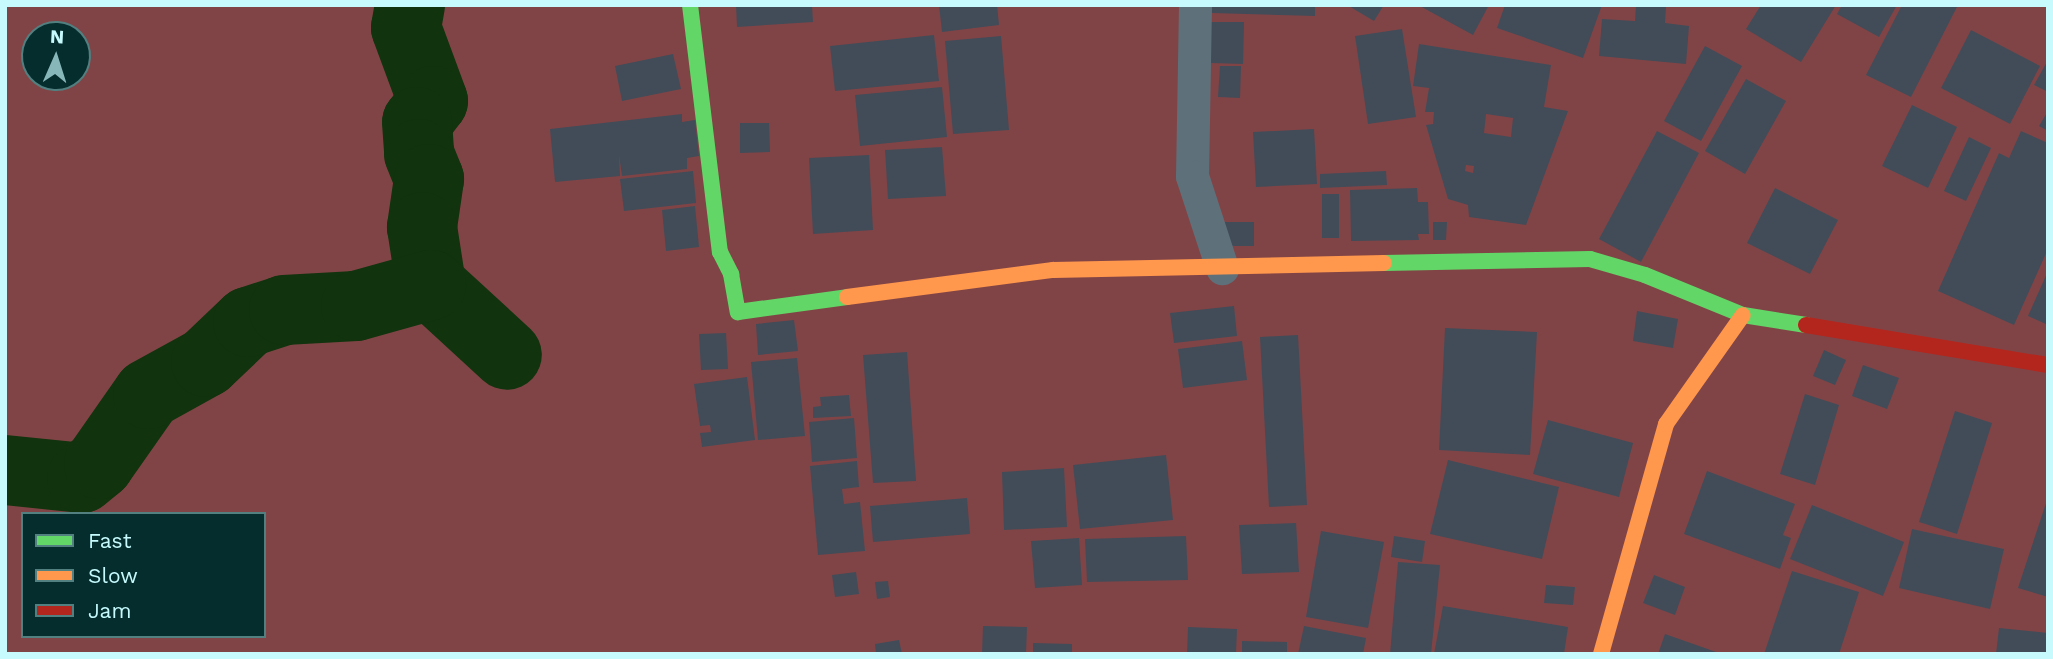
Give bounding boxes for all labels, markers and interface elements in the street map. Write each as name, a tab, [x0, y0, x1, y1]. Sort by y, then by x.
north arrow	[21, 21, 91, 91]
text: N	[49, 25, 65, 48]
legend	[21, 512, 266, 638]
text: Fast	[88, 528, 132, 553]
text: Slow	[88, 563, 138, 588]
text: Jam	[88, 598, 131, 623]

